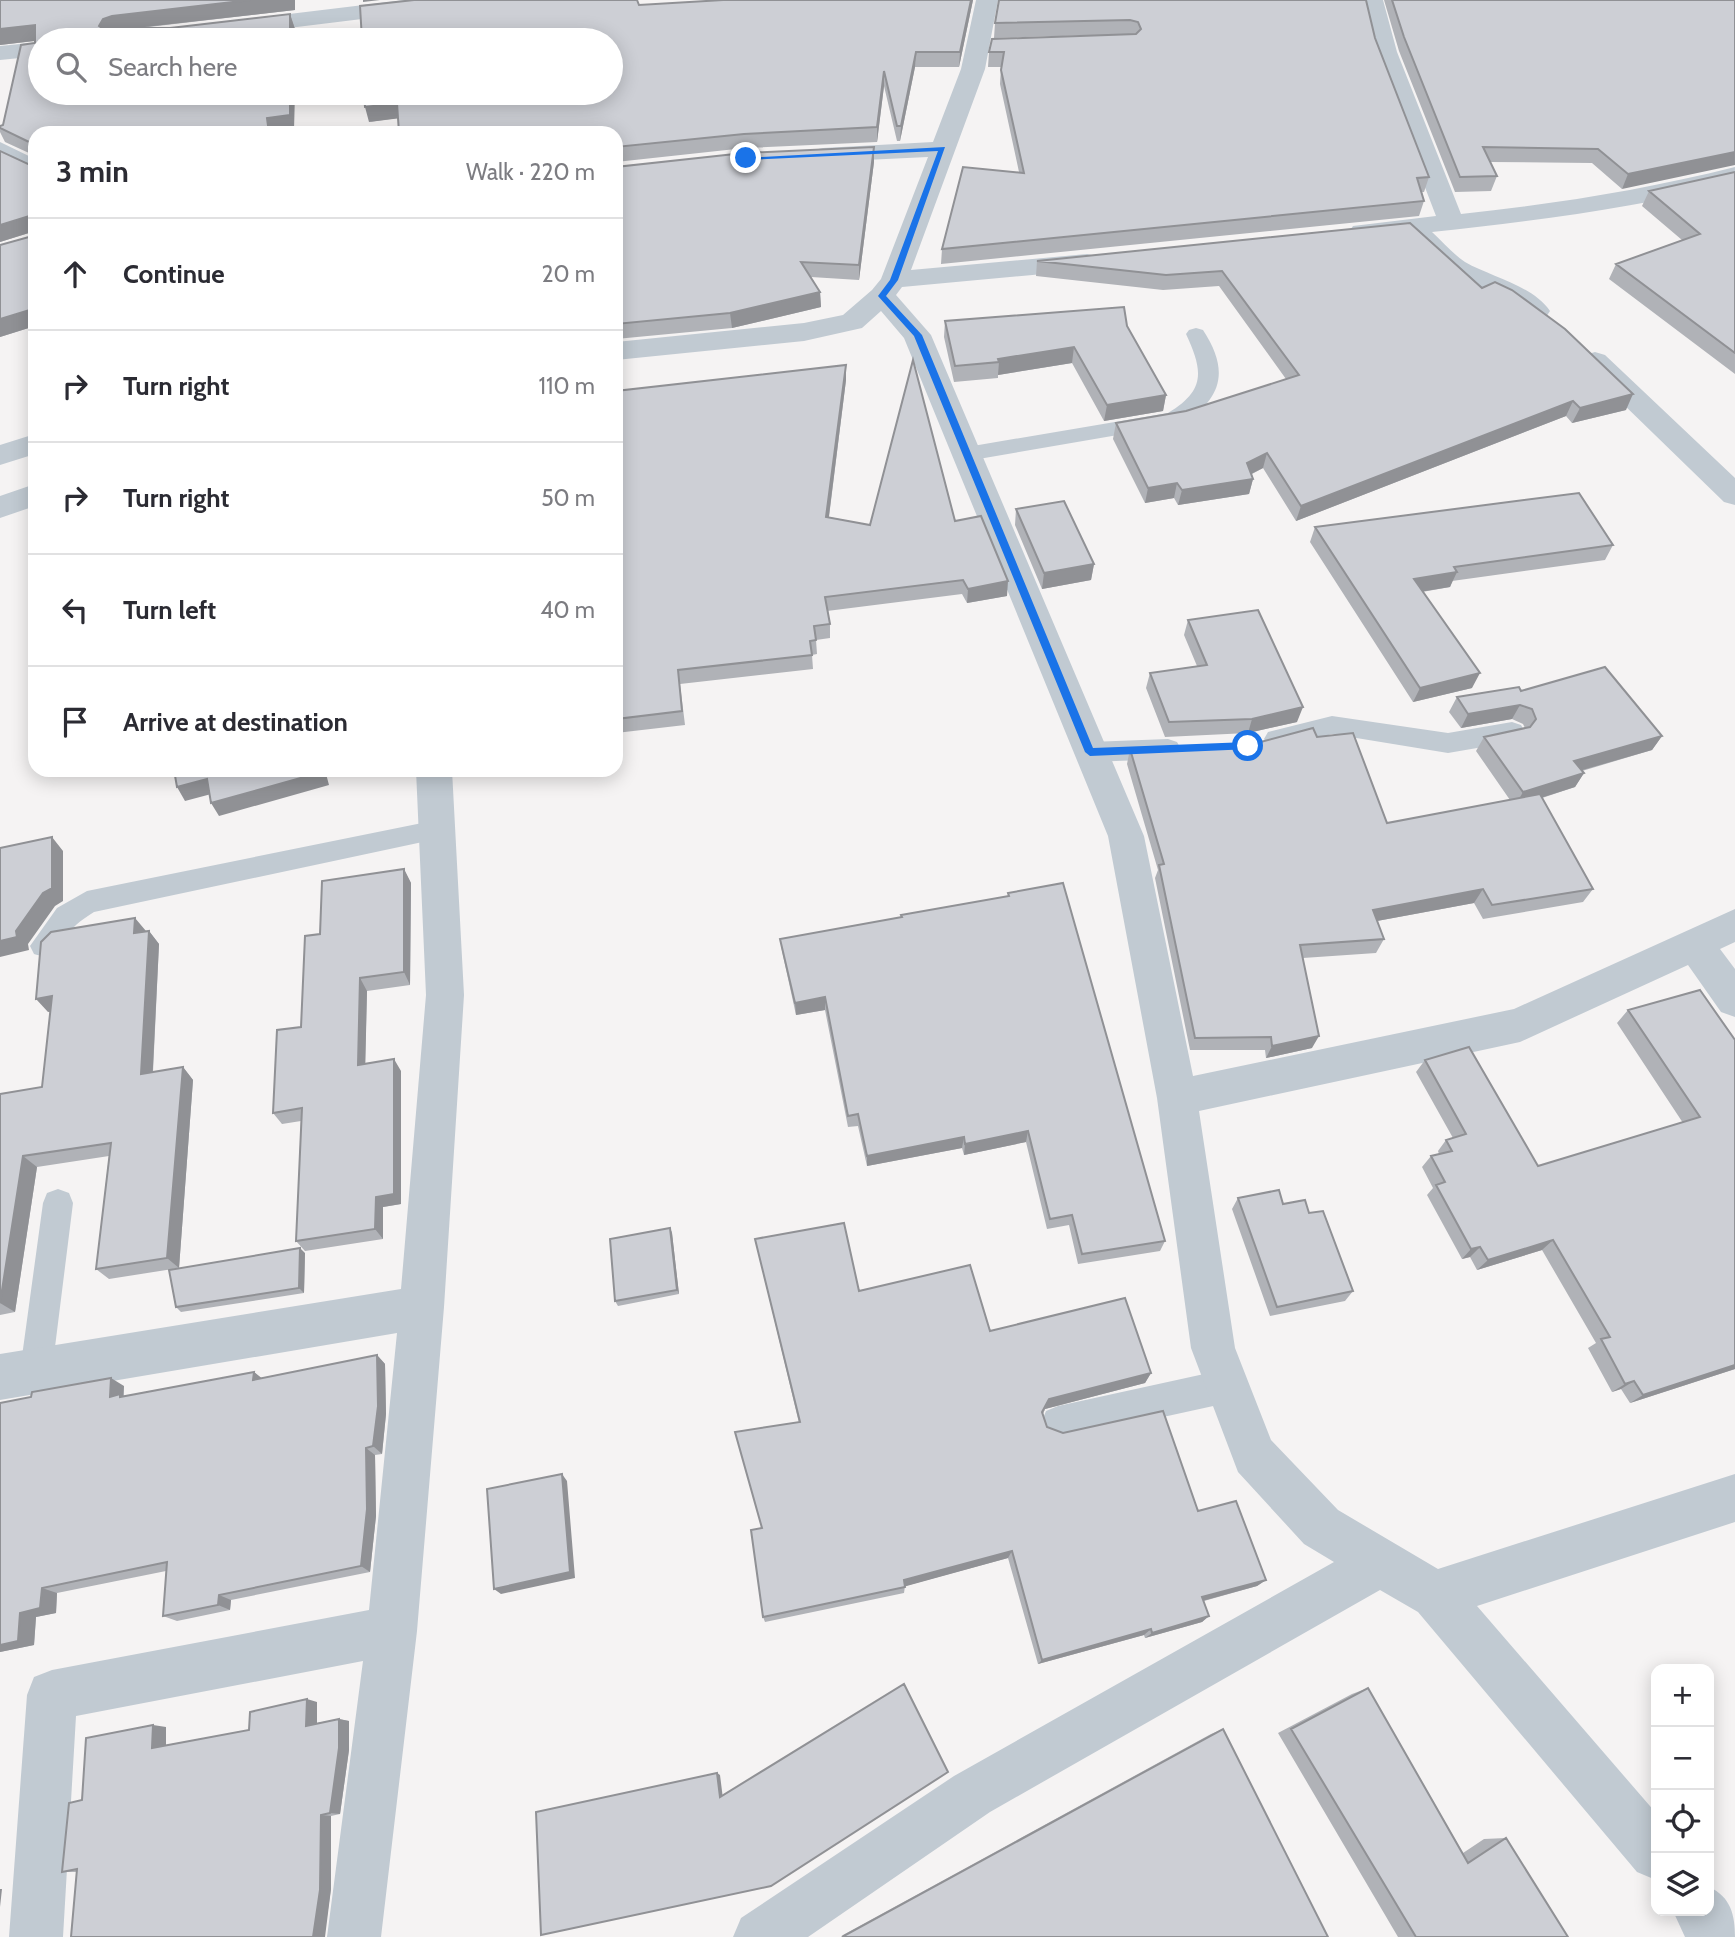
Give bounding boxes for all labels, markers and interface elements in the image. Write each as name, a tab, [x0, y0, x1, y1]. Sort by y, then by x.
search box	[28, 28, 623, 105]
icon: search	[52, 48, 90, 86]
text: Search here	[108, 51, 237, 83]
route end	[730, 142, 761, 173]
text: 3 min	[56, 153, 129, 190]
text: Walk · 220 m	[466, 158, 595, 186]
icon: ahead	[56, 255, 94, 293]
text: Continue	[123, 258, 225, 290]
text: 20 m	[542, 260, 595, 288]
icon: right	[56, 367, 94, 405]
text: Turn right	[123, 370, 229, 402]
text: 110 m	[539, 372, 595, 400]
icon: right	[56, 479, 94, 517]
text: Turn right	[123, 482, 229, 514]
text: 50 m	[541, 484, 595, 512]
icon: left	[56, 591, 94, 629]
text: Turn left	[123, 594, 216, 626]
text: 40 m	[540, 596, 595, 624]
icon: arrive	[56, 703, 94, 741]
text: Arrive at destination	[123, 706, 348, 738]
route start	[1232, 730, 1263, 761]
map controls	[1651, 1664, 1714, 1916]
button: +	[1651, 1664, 1714, 1727]
button: −	[1651, 1727, 1714, 1790]
button: locate	[1651, 1790, 1714, 1853]
button: layers	[1651, 1853, 1714, 1916]

